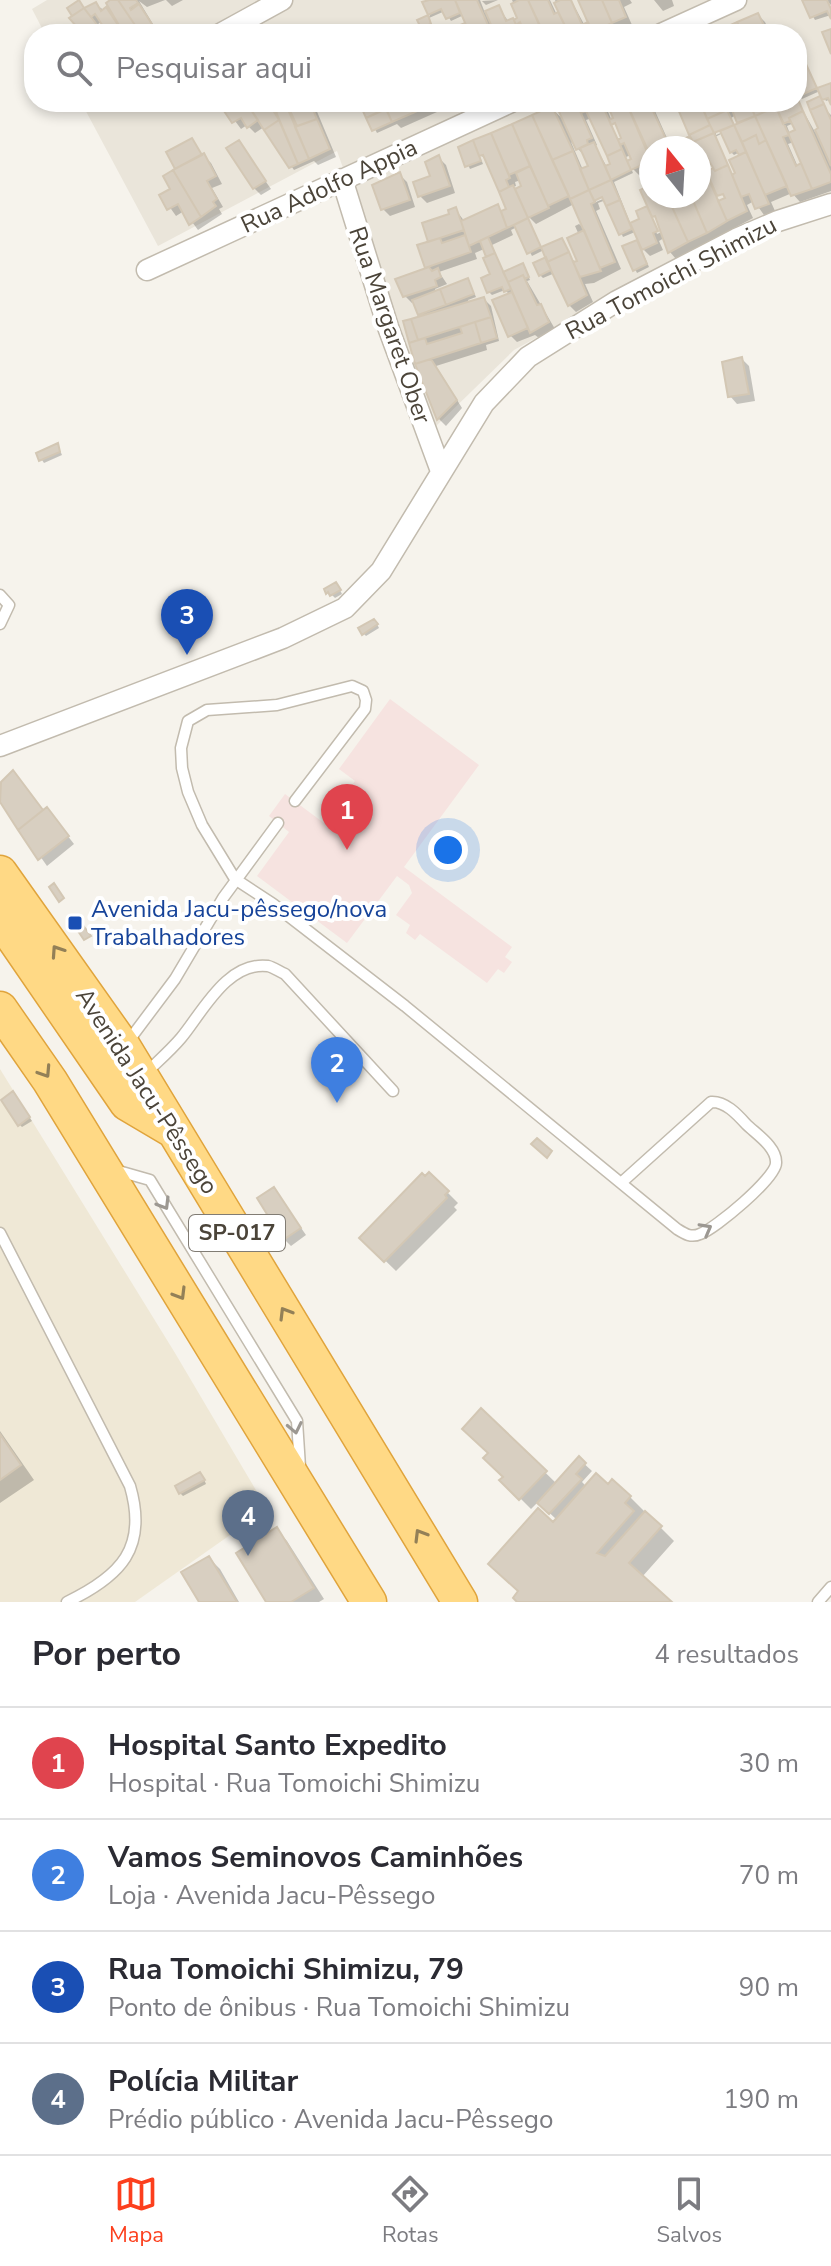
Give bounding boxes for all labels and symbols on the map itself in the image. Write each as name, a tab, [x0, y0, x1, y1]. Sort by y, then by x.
street label: Rua Adolfo Appia	[236, 131, 422, 241]
north arrow	[639, 136, 711, 208]
street label: Rua Tomoichi Shimizu	[560, 209, 782, 347]
street label: Rua Margaret Ober	[341, 222, 439, 428]
pin: 3	[161, 589, 213, 655]
pin: 1	[321, 784, 373, 850]
your location	[428, 830, 468, 870]
place label: Avenida Jacu-pêssego/nova Trabalhadores	[91, 893, 387, 953]
marker: Avenida Jacu-pêssego/nova Trabalhadores	[66, 914, 84, 932]
one-way arrow	[51, 946, 66, 960]
street label: Avenida Jacu-Pêssego	[68, 982, 226, 1200]
pin: 2	[311, 1037, 363, 1103]
one-way arrow	[35, 1064, 50, 1078]
one-way arrow	[155, 1196, 170, 1210]
road number: SP-017	[189, 1215, 285, 1251]
one-way arrow	[697, 1223, 712, 1239]
one-way arrow	[170, 1285, 186, 1300]
one-way arrow	[279, 1307, 295, 1322]
one-way arrow	[286, 1421, 303, 1434]
pin: 4	[222, 1490, 274, 1556]
one-way arrow	[415, 1529, 430, 1544]

